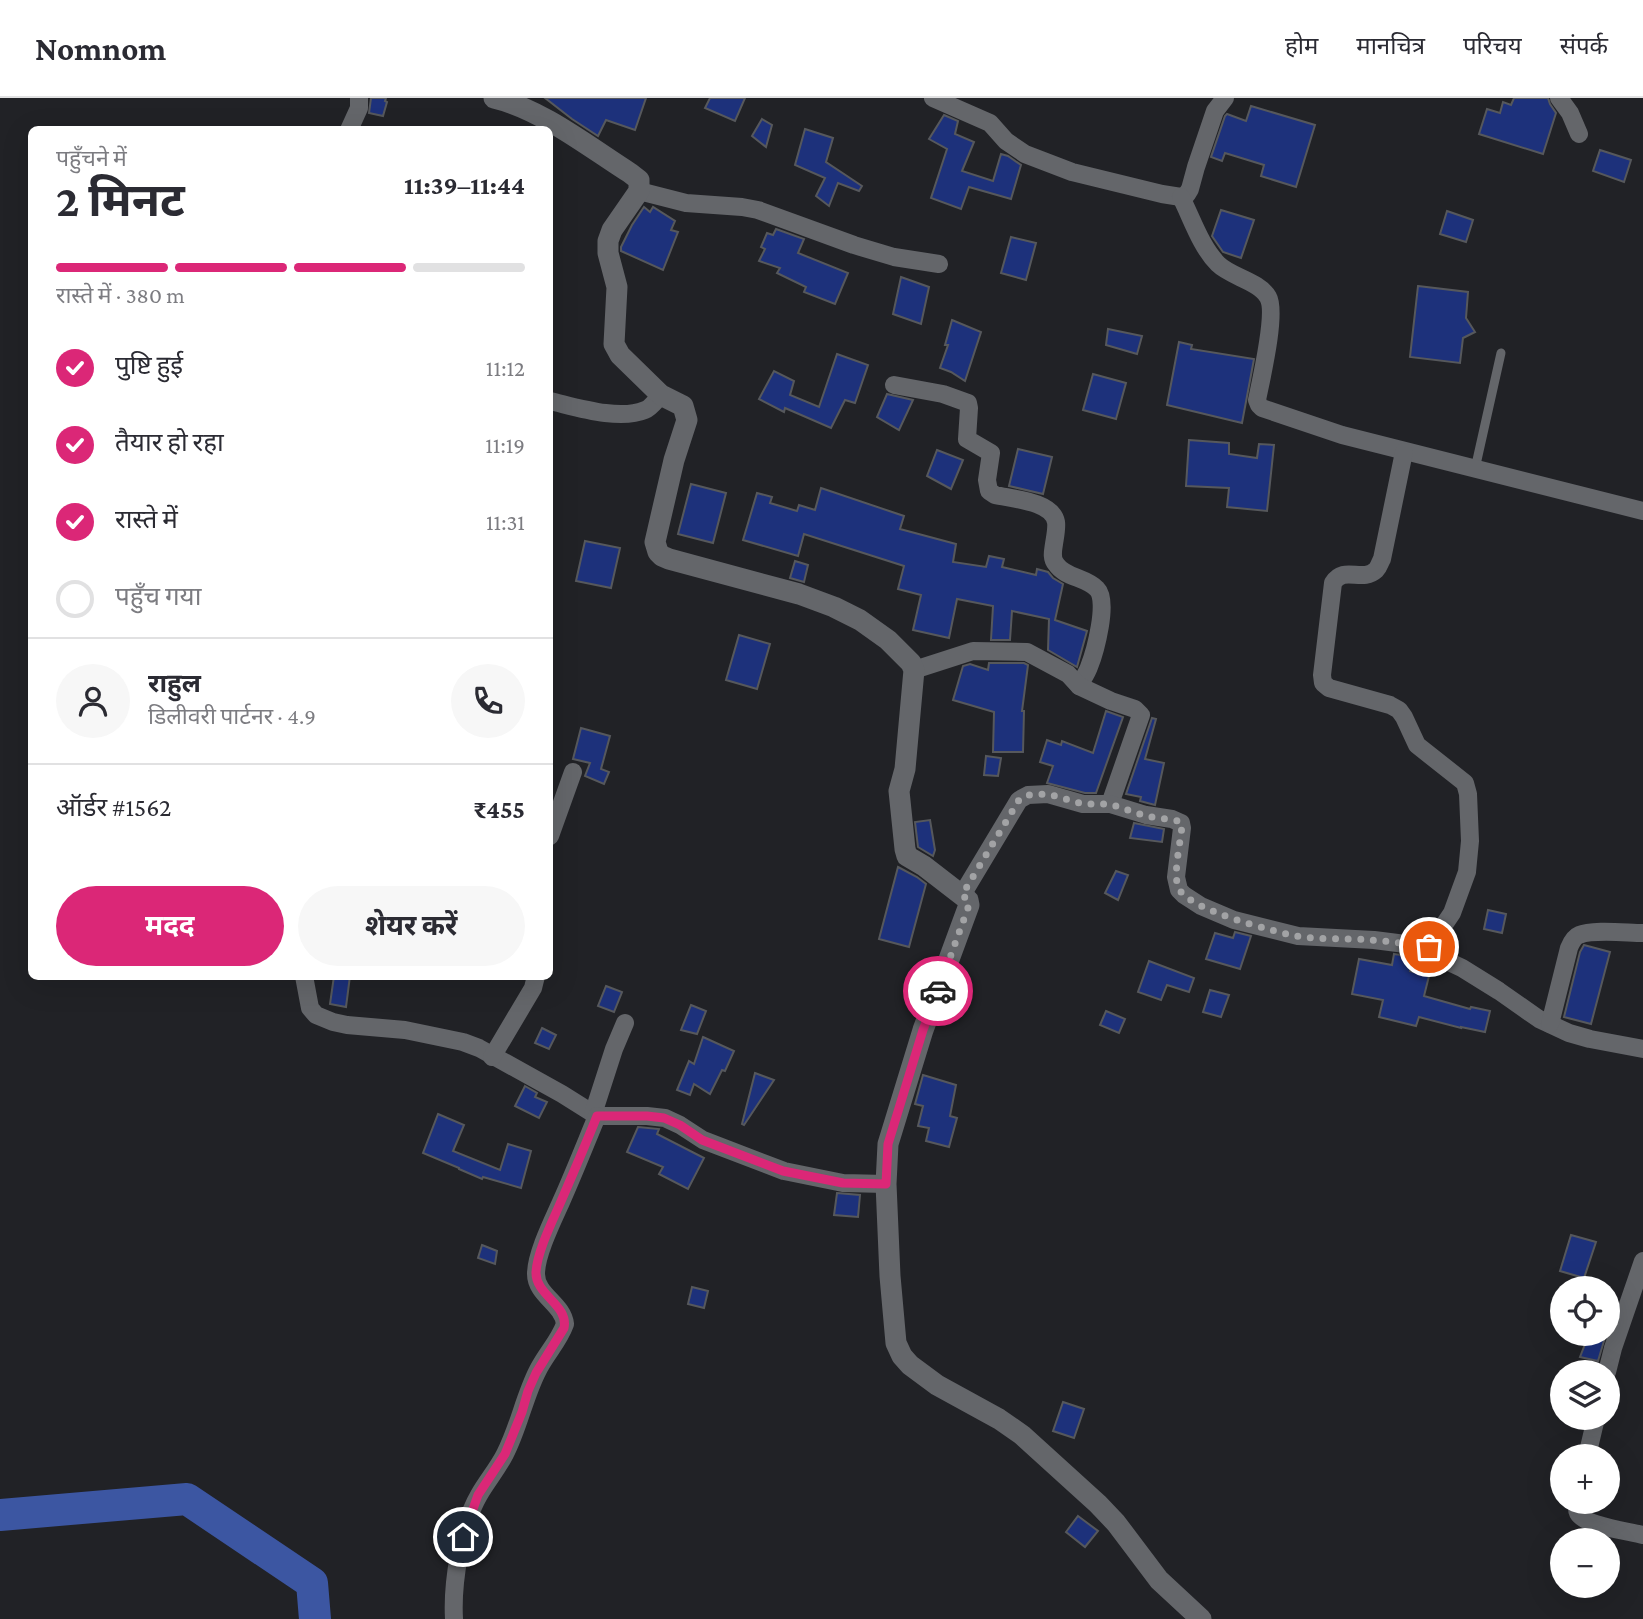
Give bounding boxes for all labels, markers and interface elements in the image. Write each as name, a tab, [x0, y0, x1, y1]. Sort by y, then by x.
text: Nomnom	[35, 30, 166, 67]
text: होम	[1285, 32, 1318, 59]
text: मानचित्र	[1356, 32, 1425, 59]
text: परिचय	[1463, 32, 1522, 59]
text: संपर्क	[1560, 32, 1608, 59]
text: पहुँचने में	[56, 145, 127, 171]
text: 11:39–11:44	[404, 171, 525, 200]
text: 2 मिनट	[56, 175, 185, 226]
text: रास्ते में · 380 m	[56, 282, 185, 308]
icon: check	[56, 349, 94, 387]
text: पुष्टि हुई	[115, 351, 183, 380]
text: 11:12	[486, 355, 525, 381]
icon: check	[56, 426, 94, 464]
text: तैयार हो रहा	[115, 428, 224, 457]
text: 11:19	[485, 432, 525, 458]
icon: check	[56, 503, 94, 541]
text: रास्ते में	[115, 505, 178, 534]
text: 11:31	[486, 509, 525, 535]
text: पहुँच गया	[115, 582, 201, 611]
button: person	[56, 664, 130, 738]
button: phone	[451, 664, 525, 738]
text: राहुल	[148, 669, 201, 698]
text: डिलीवरी पार्टनर · 4.9	[148, 703, 316, 729]
text: ऑर्डर #1562	[56, 793, 171, 822]
text: ₹455	[473, 795, 525, 824]
button: मदद	[56, 886, 284, 966]
button: शेयर करें	[298, 886, 525, 966]
pin	[1399, 917, 1459, 977]
icon: bag	[1410, 928, 1448, 966]
courier	[903, 956, 973, 1026]
icon: car	[919, 972, 957, 1010]
map controls	[1550, 1276, 1620, 1598]
button: locate	[1550, 1276, 1620, 1346]
button: layers	[1550, 1360, 1620, 1430]
button: +	[1550, 1444, 1620, 1514]
pin	[433, 1507, 493, 1567]
icon: home	[444, 1518, 482, 1556]
button: −	[1550, 1528, 1620, 1598]

